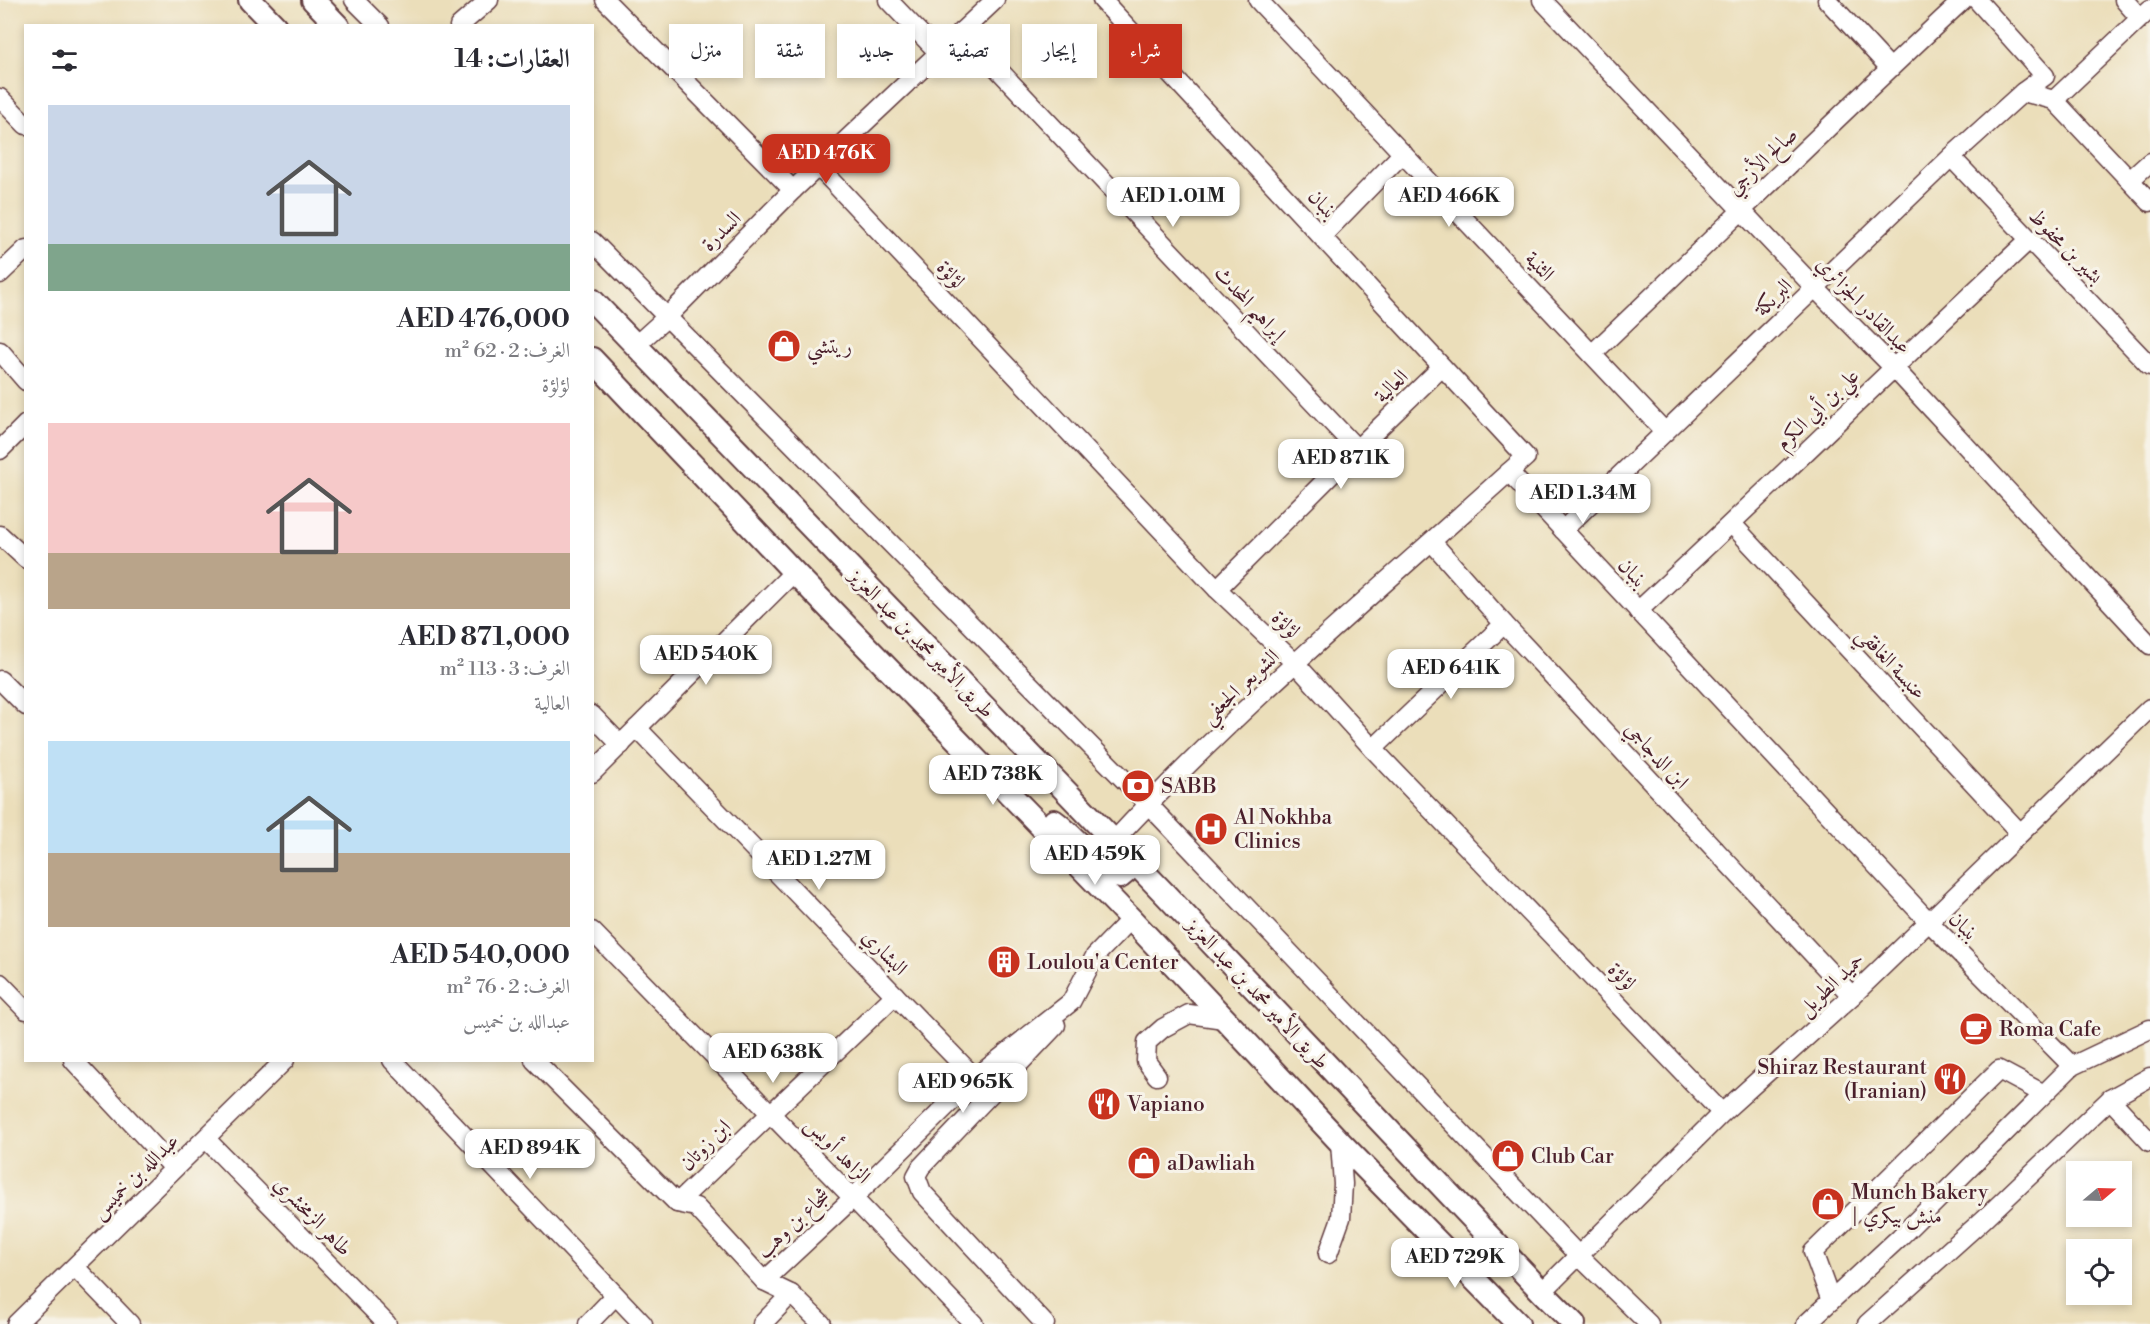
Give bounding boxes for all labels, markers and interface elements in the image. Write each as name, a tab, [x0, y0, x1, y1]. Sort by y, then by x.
chip: منزل	[669, 24, 743, 78]
chip: شقة	[755, 24, 825, 78]
chip: جديد	[837, 24, 915, 78]
chip: تصفية	[927, 24, 1010, 78]
chip: إيجار	[1022, 24, 1097, 78]
chip: شراء	[1109, 24, 1182, 78]
text: العقارات: 14	[454, 43, 570, 75]
icon: filters	[48, 44, 81, 77]
street label: صالح الأزجي	[1720, 120, 1806, 204]
pin: AED 476K	[764, 134, 888, 185]
text: AED 476K	[776, 141, 876, 166]
icon: home	[255, 144, 363, 252]
pin: AED 1.01M	[1104, 177, 1242, 228]
pin: AED 466K	[1387, 177, 1511, 228]
text: AED 1.01M	[1121, 184, 1225, 209]
street label: بنبان	[1302, 184, 1343, 225]
text: AED 466K	[1398, 184, 1500, 209]
street label: بشير بن محفوظ	[2023, 203, 2108, 290]
street label: السدرة	[696, 206, 747, 257]
street label: الثنية	[1519, 246, 1560, 287]
street label: عبدالقادر الجزائري	[1809, 251, 1916, 361]
street label: لؤلؤة	[931, 255, 970, 294]
street label: إبراهيم المحدث	[1203, 261, 1292, 353]
street label: البريكة	[1748, 273, 1798, 323]
text: AED 476,000	[397, 303, 570, 335]
shop icon: ريتشي	[766, 328, 802, 364]
place label: ريتشي	[807, 334, 852, 366]
text: الغرف: 2 · 62 m²	[445, 339, 570, 364]
street label: علي بن أبي الكرم	[1768, 361, 1869, 460]
street label: العالية	[1369, 364, 1414, 409]
text: لؤلؤة	[542, 374, 570, 399]
pin: AED 871K	[1279, 439, 1403, 490]
text: AED 871K	[1292, 446, 1390, 471]
icon: home	[255, 462, 363, 570]
pin: AED 1.34M	[1514, 474, 1652, 525]
text: AED 1.34M	[1530, 481, 1636, 506]
street label: بنبان	[1612, 553, 1653, 594]
street label: طريق الأمير محمد بن عبد العزيز	[842, 560, 1002, 724]
street label: لؤلؤة	[1266, 605, 1305, 644]
text: AED 871,000	[399, 621, 570, 653]
street label: عنبسة الغافقي	[1847, 622, 1932, 710]
pin: AED 540K	[644, 635, 768, 686]
text: AED 540K	[654, 642, 758, 667]
street label: الشويعر الجعفي	[1196, 644, 1289, 734]
pin: AED 641K	[1389, 649, 1513, 700]
text: AED 641K	[1401, 656, 1501, 681]
text: الغرف: 3 · 113 m²	[439, 657, 570, 682]
text: العالية	[534, 692, 570, 717]
street label: ابن الدجاجي	[1616, 717, 1694, 797]
pin: AED 738K	[931, 755, 1055, 806]
text: AED 738K	[943, 762, 1043, 787]
bank icon: SABB	[1120, 768, 1156, 804]
place label: SABB	[1161, 774, 1217, 800]
icon: home	[255, 780, 363, 888]
place label: Al Nokhba Clinics	[1233, 805, 1333, 855]
hospital icon: Al Nokhba Clinics	[1193, 811, 1229, 847]
pin: AED 459K	[1033, 835, 1157, 886]
pin: AED 1.27M	[750, 840, 888, 891]
text: AED 459K	[1044, 842, 1146, 867]
text: AED 1.27M	[766, 847, 872, 872]
street label: بنبان	[1943, 906, 1984, 947]
street label: طريق الأمير محمد بن عبد العزيز	[1179, 909, 1337, 1075]
street label: البشاري	[855, 924, 913, 983]
text: AED 540,000	[391, 939, 570, 971]
building icon: Loulou'a Center	[986, 944, 1022, 980]
street label: حميد الطويل	[1793, 947, 1871, 1023]
place label: Loulou'a Center	[1027, 950, 1179, 976]
street label: لؤلؤة	[1602, 957, 1641, 996]
text: الغرف: 2 · 76 m²	[446, 975, 570, 1000]
text: عبدالله بن خميس	[463, 1010, 570, 1035]
cafe icon: Roma Cafe	[1958, 1011, 1994, 1047]
place label: Roma Cafe	[1999, 1017, 2101, 1043]
pin: AED 638K	[711, 1033, 835, 1084]
text: AED 638K	[723, 1040, 823, 1065]
place label: Shiraz Restaurant (Iranian)	[1757, 1055, 1928, 1105]
restaurant icon: Shiraz Restaurant (Iranian)	[1932, 1061, 1968, 1097]
pin: AED 965K	[901, 1063, 1025, 1114]
text: AED 965K	[912, 1070, 1014, 1095]
restaurant icon: Vapiano	[1086, 1086, 1122, 1122]
place label: Vapiano	[1126, 1092, 1205, 1118]
street label: الزاهد أويس	[799, 1110, 878, 1190]
street label: ابن زوتان	[675, 1115, 737, 1177]
street label: عبدالله بن خميس	[86, 1128, 185, 1225]
pin: AED 894K	[468, 1129, 592, 1180]
text: AED 894K	[479, 1136, 581, 1161]
shop icon: Club Car	[1490, 1138, 1526, 1174]
place label: Club Car	[1531, 1144, 1614, 1170]
shop icon: aDawliah	[1126, 1145, 1162, 1181]
place label: aDawliah	[1167, 1151, 1256, 1177]
north arrow	[2066, 1161, 2132, 1227]
map controls	[2066, 1161, 2132, 1305]
street label: طاهر الزمخشري	[266, 1171, 357, 1264]
place label: Munch Bakery | منش بيكري	[1851, 1180, 1989, 1232]
street label: شجاع بن وهب	[751, 1183, 839, 1267]
shop icon: Munch Bakery | منش بيكري	[1810, 1186, 1846, 1222]
pin: AED 729K	[1393, 1238, 1517, 1289]
button: locate	[2066, 1239, 2132, 1305]
text: AED 729K	[1405, 1245, 1505, 1270]

